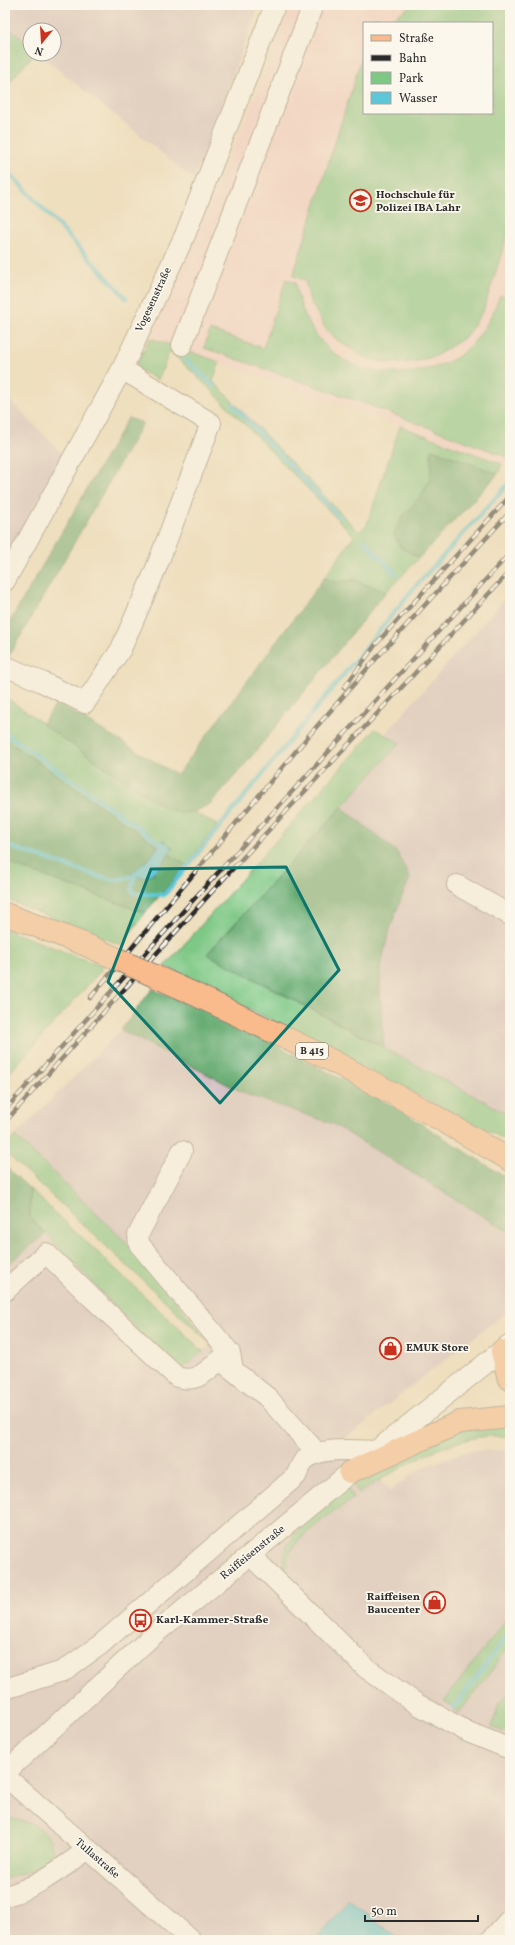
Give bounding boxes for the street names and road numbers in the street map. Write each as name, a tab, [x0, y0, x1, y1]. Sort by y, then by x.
street label: Vogesenstraße	[132, 265, 176, 335]
road number: B 415	[296, 1043, 328, 1059]
street label: Raiffeisenstraße	[218, 1522, 288, 1584]
street label: Tullastraße	[71, 1835, 123, 1883]

